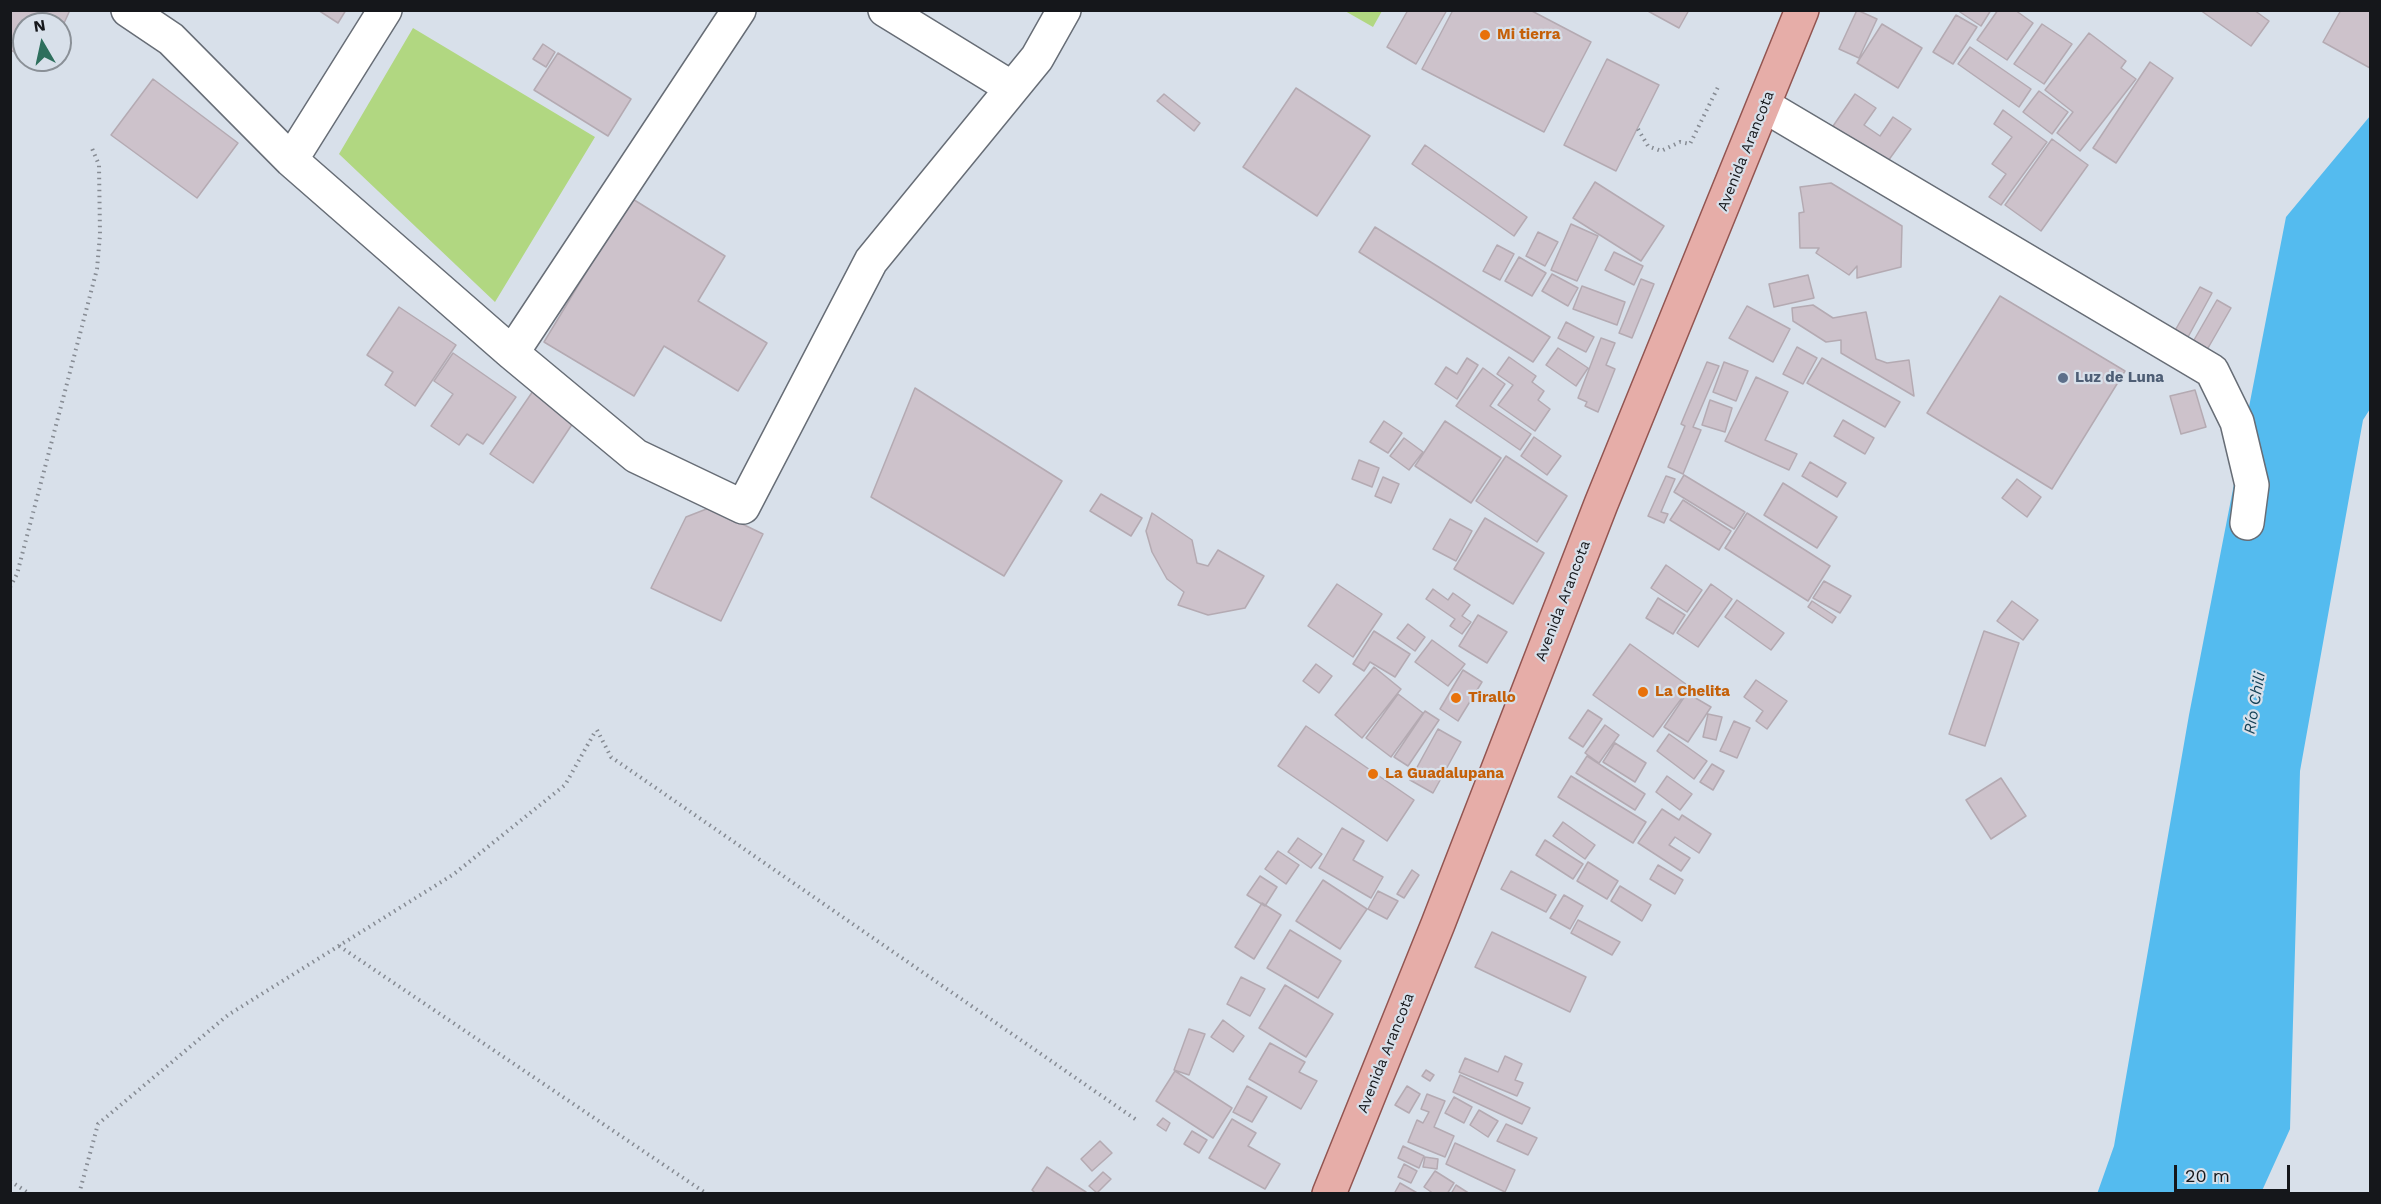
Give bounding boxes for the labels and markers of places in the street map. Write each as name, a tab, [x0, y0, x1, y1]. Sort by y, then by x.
place label: Mi tierra	[1497, 26, 1560, 44]
marker: Mi tierra	[1478, 28, 1492, 42]
place label: Luz de Luna	[2075, 369, 2164, 387]
marker: Luz de Luna	[2056, 371, 2070, 385]
place label: La Chelita	[1655, 683, 1730, 701]
marker: La Chelita	[1636, 685, 1650, 699]
place label: Tirallo	[1468, 689, 1516, 707]
marker: Tirallo	[1449, 691, 1463, 705]
place label: La Guadalupana	[1385, 765, 1504, 783]
marker: La Guadalupana	[1366, 767, 1380, 781]

